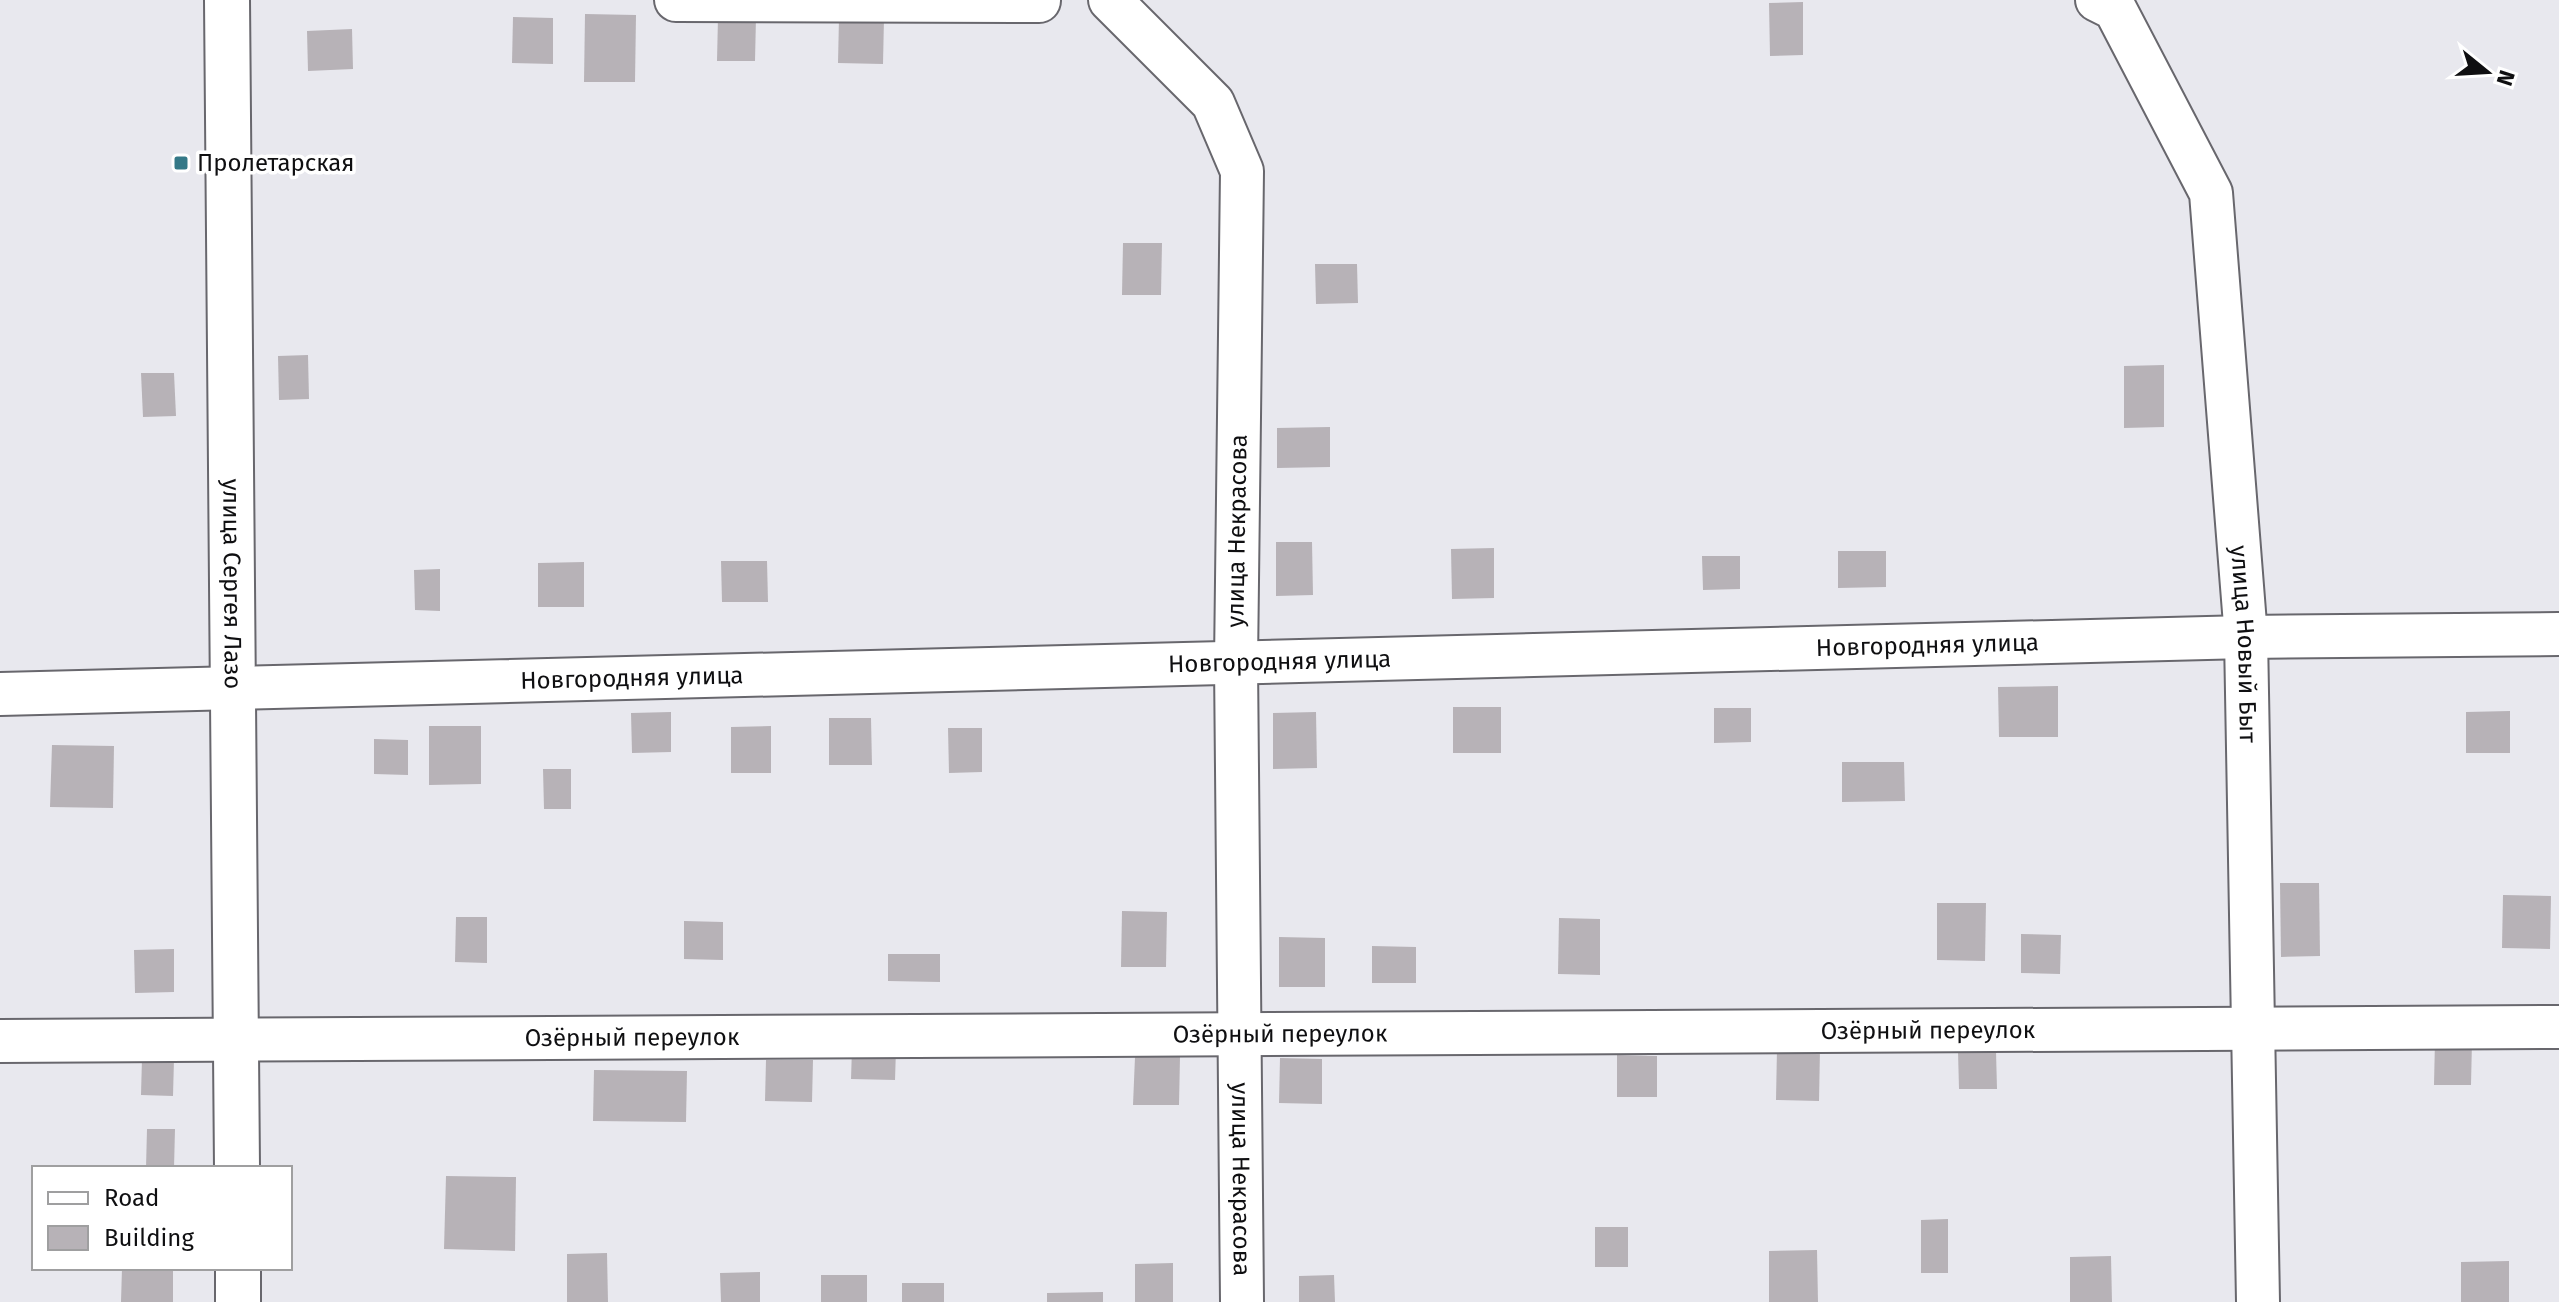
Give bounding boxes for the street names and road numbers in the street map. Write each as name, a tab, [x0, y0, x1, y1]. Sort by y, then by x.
street label: улица Некрасова	[1221, 434, 1253, 628]
street label: улица Сергея Лазо	[217, 479, 247, 689]
street label: улица Новый Быт	[2225, 544, 2262, 743]
street label: Новгородняя улица	[1816, 628, 2039, 662]
street label: Новгородняя улица	[1168, 645, 1391, 678]
street label: Новгородняя улица	[520, 661, 744, 695]
street label: Озёрный переулок	[1821, 1016, 2036, 1045]
street label: Озёрный переулок	[1173, 1019, 1388, 1049]
street label: Озёрный переулок	[525, 1023, 740, 1052]
street label: улица Некрасова	[1226, 1082, 1256, 1276]

